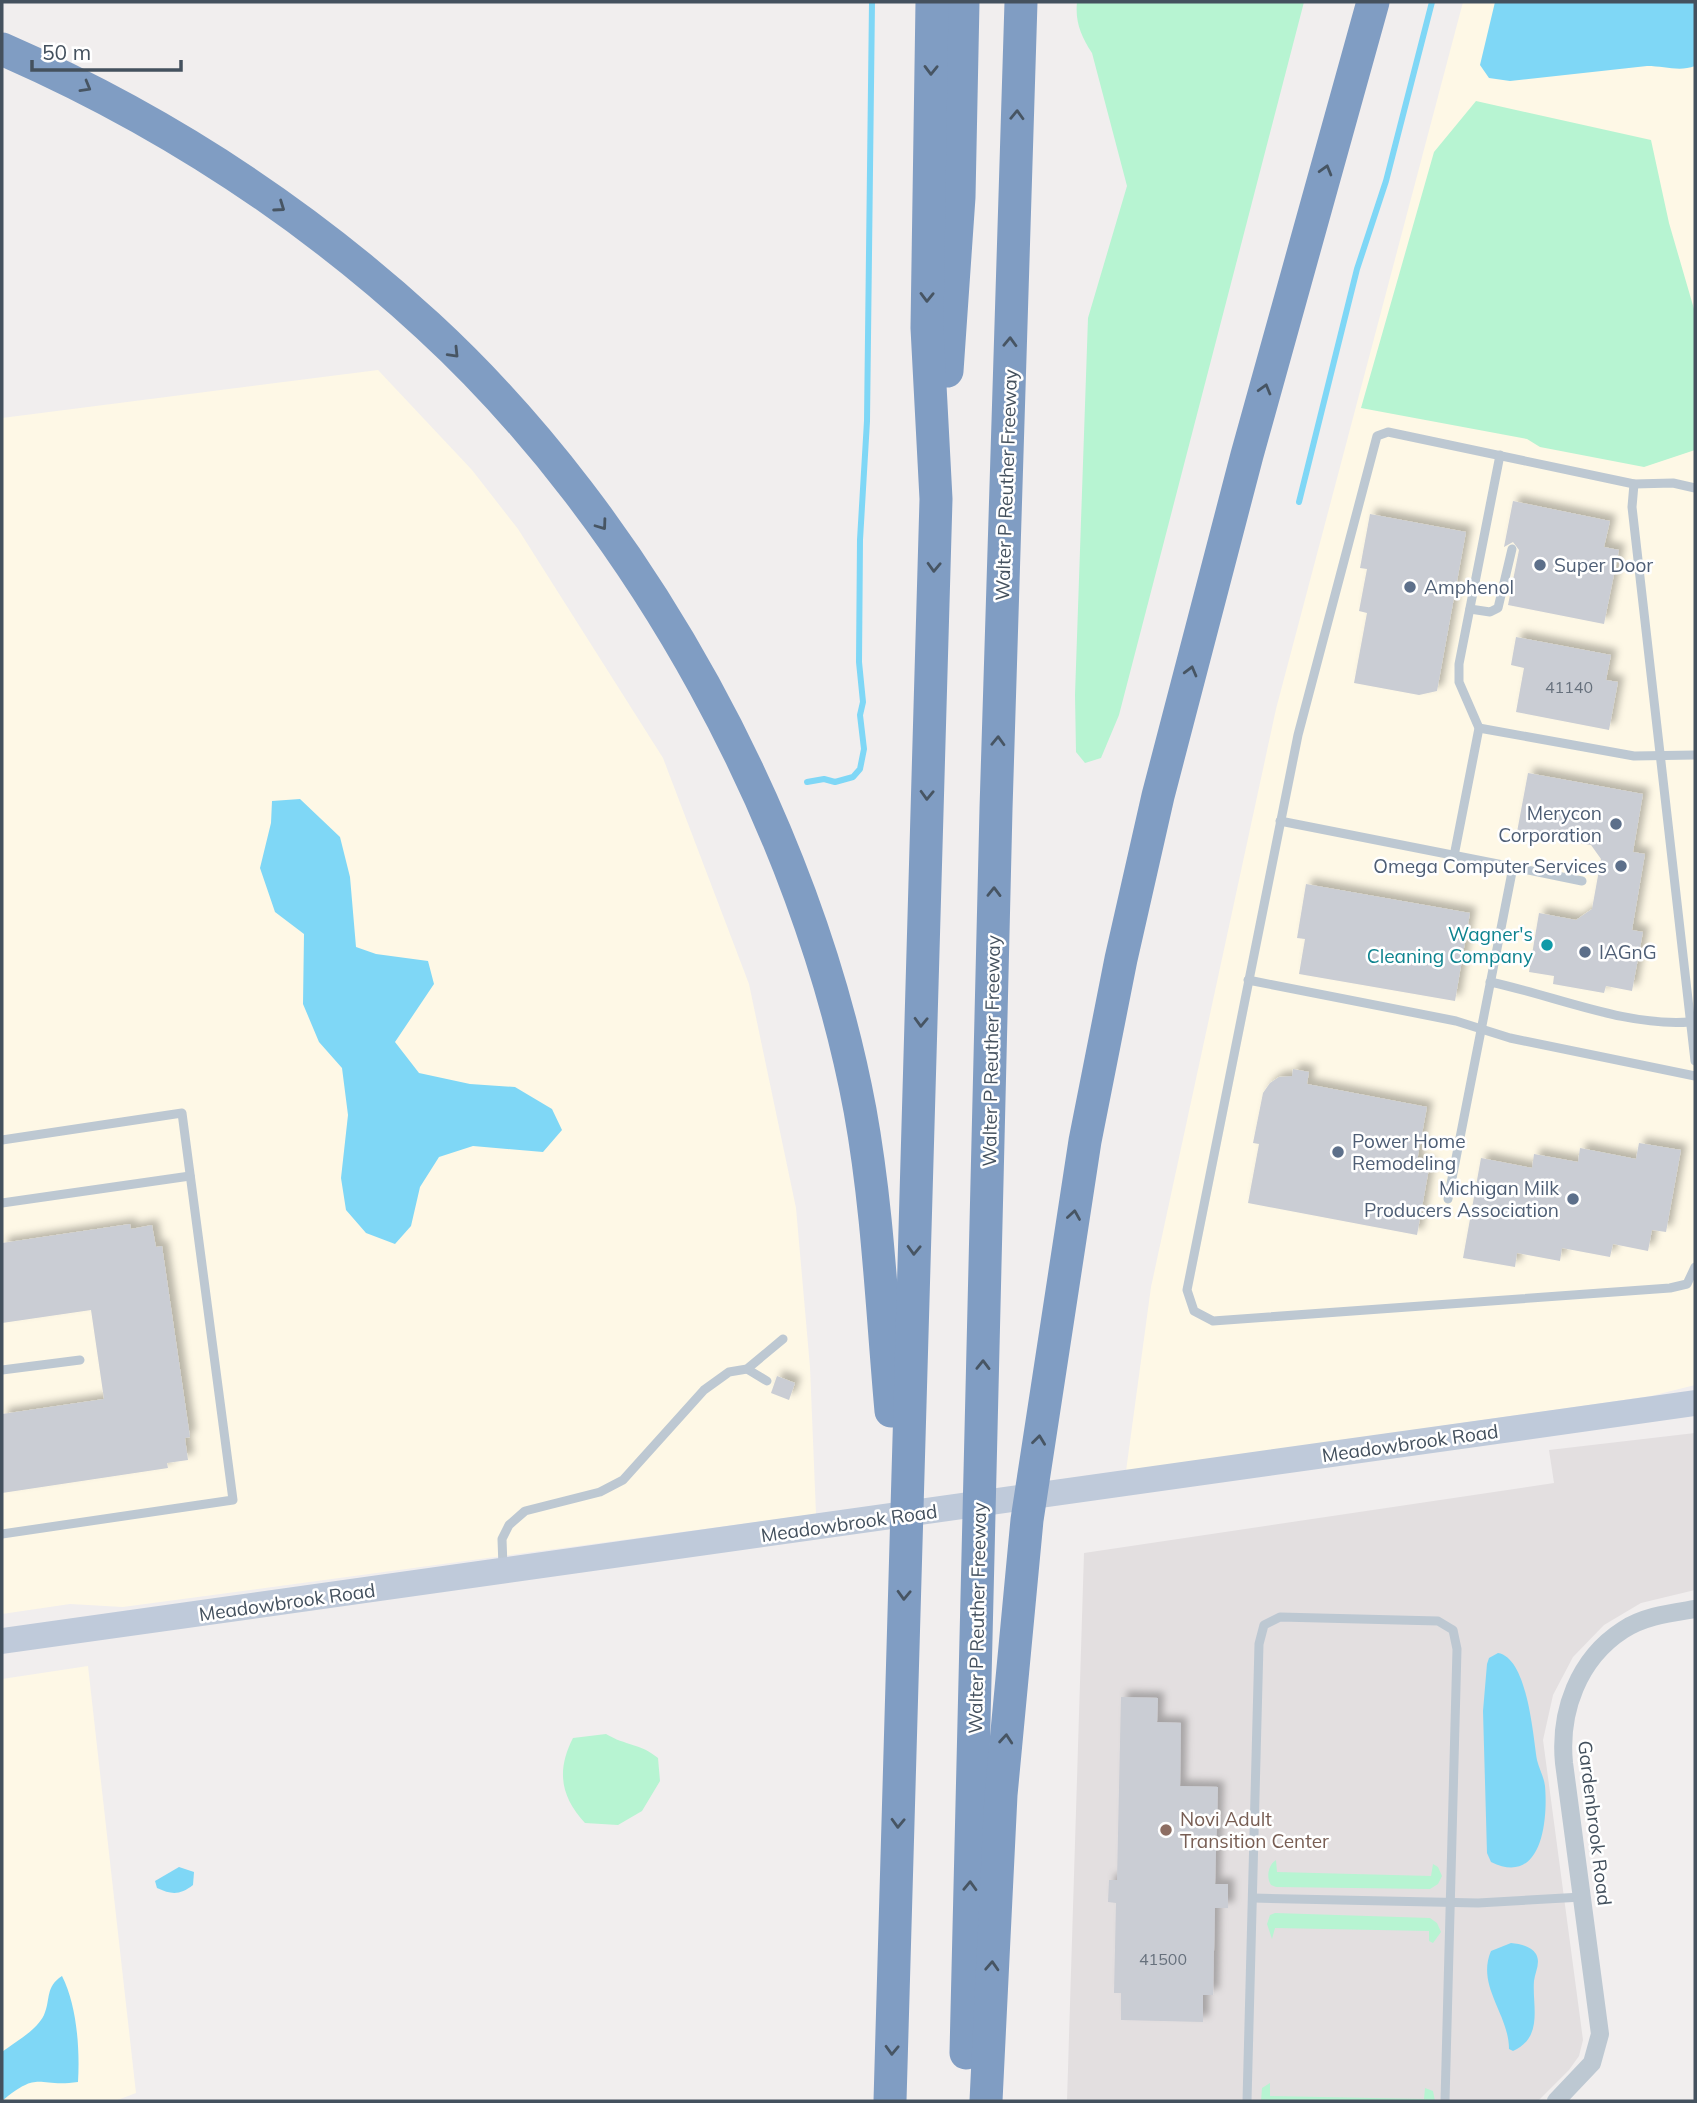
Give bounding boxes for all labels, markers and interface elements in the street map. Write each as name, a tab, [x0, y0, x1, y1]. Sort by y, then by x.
scale bar	[32, 28, 180, 72]
text: 50 m	[42, 39, 91, 65]
one-way arrow	[923, 65, 939, 76]
one-way arrow	[79, 79, 92, 92]
one-way arrow	[1009, 109, 1024, 120]
one-way arrow	[1318, 164, 1332, 176]
one-way arrow	[272, 199, 285, 211]
one-way arrow	[920, 292, 935, 303]
one-way arrow	[1002, 336, 1017, 347]
one-way arrow	[445, 344, 458, 357]
street label: Walter P Reuther Freeway	[990, 369, 1022, 601]
one-way arrow	[1257, 384, 1271, 396]
one-way arrow	[594, 517, 606, 530]
place label: Super Door	[1554, 553, 1653, 577]
marker: Super Door	[1532, 557, 1548, 573]
one-way arrow	[926, 563, 942, 573]
place label: Amphenol	[1424, 575, 1514, 599]
marker: Amphenol	[1402, 579, 1418, 595]
one-way arrow	[1183, 666, 1197, 678]
house number: 41140	[1545, 677, 1593, 697]
one-way arrow	[990, 735, 1006, 746]
one-way arrow	[920, 790, 935, 801]
place label: Merycon Corporation	[1498, 801, 1602, 847]
marker: Merycon Corporation	[1608, 816, 1624, 832]
place label: Omega Computer Services	[1373, 854, 1607, 878]
marker: Omega Computer Services	[1613, 858, 1629, 874]
one-way arrow	[986, 887, 1002, 897]
place label: Wagner's Cleaning Company	[1367, 922, 1533, 968]
street label: Walter P Reuther Freeway	[977, 935, 1005, 1167]
marker: Wagner's Cleaning Company	[1539, 937, 1555, 953]
place label: IAGnG	[1599, 940, 1657, 964]
marker: IAGnG	[1577, 944, 1593, 960]
one-way arrow	[913, 1017, 928, 1028]
place label: Power Home Remodeling	[1352, 1129, 1466, 1175]
marker: Power Home Remodeling	[1330, 1144, 1346, 1160]
place label: Michigan Milk Producers Association	[1364, 1176, 1559, 1222]
marker: Michigan Milk Producers Association	[1565, 1191, 1581, 1207]
one-way arrow	[1066, 1210, 1081, 1221]
one-way arrow	[906, 1245, 922, 1255]
one-way arrow	[976, 1359, 991, 1370]
street label: Meadowbrook Road	[1320, 1419, 1500, 1467]
one-way arrow	[1031, 1434, 1046, 1446]
street label: Meadowbrook Road	[759, 1499, 939, 1547]
street label: Walter P Reuther Freeway	[963, 1502, 991, 1734]
street label: Meadowbrook Road	[197, 1578, 377, 1626]
one-way arrow	[896, 1591, 912, 1601]
one-way arrow	[998, 1734, 1013, 1745]
street label: Gardenbrook Road	[1573, 1739, 1617, 1907]
place label: Novi Adult Transition Center	[1180, 1807, 1329, 1853]
one-way arrow	[890, 1817, 905, 1828]
marker: Novi Adult Transition Center	[1158, 1822, 1174, 1838]
one-way arrow	[963, 1880, 978, 1891]
house number: 41500	[1139, 1949, 1187, 1969]
one-way arrow	[985, 1961, 1000, 1972]
one-way arrow	[884, 2045, 899, 2056]

